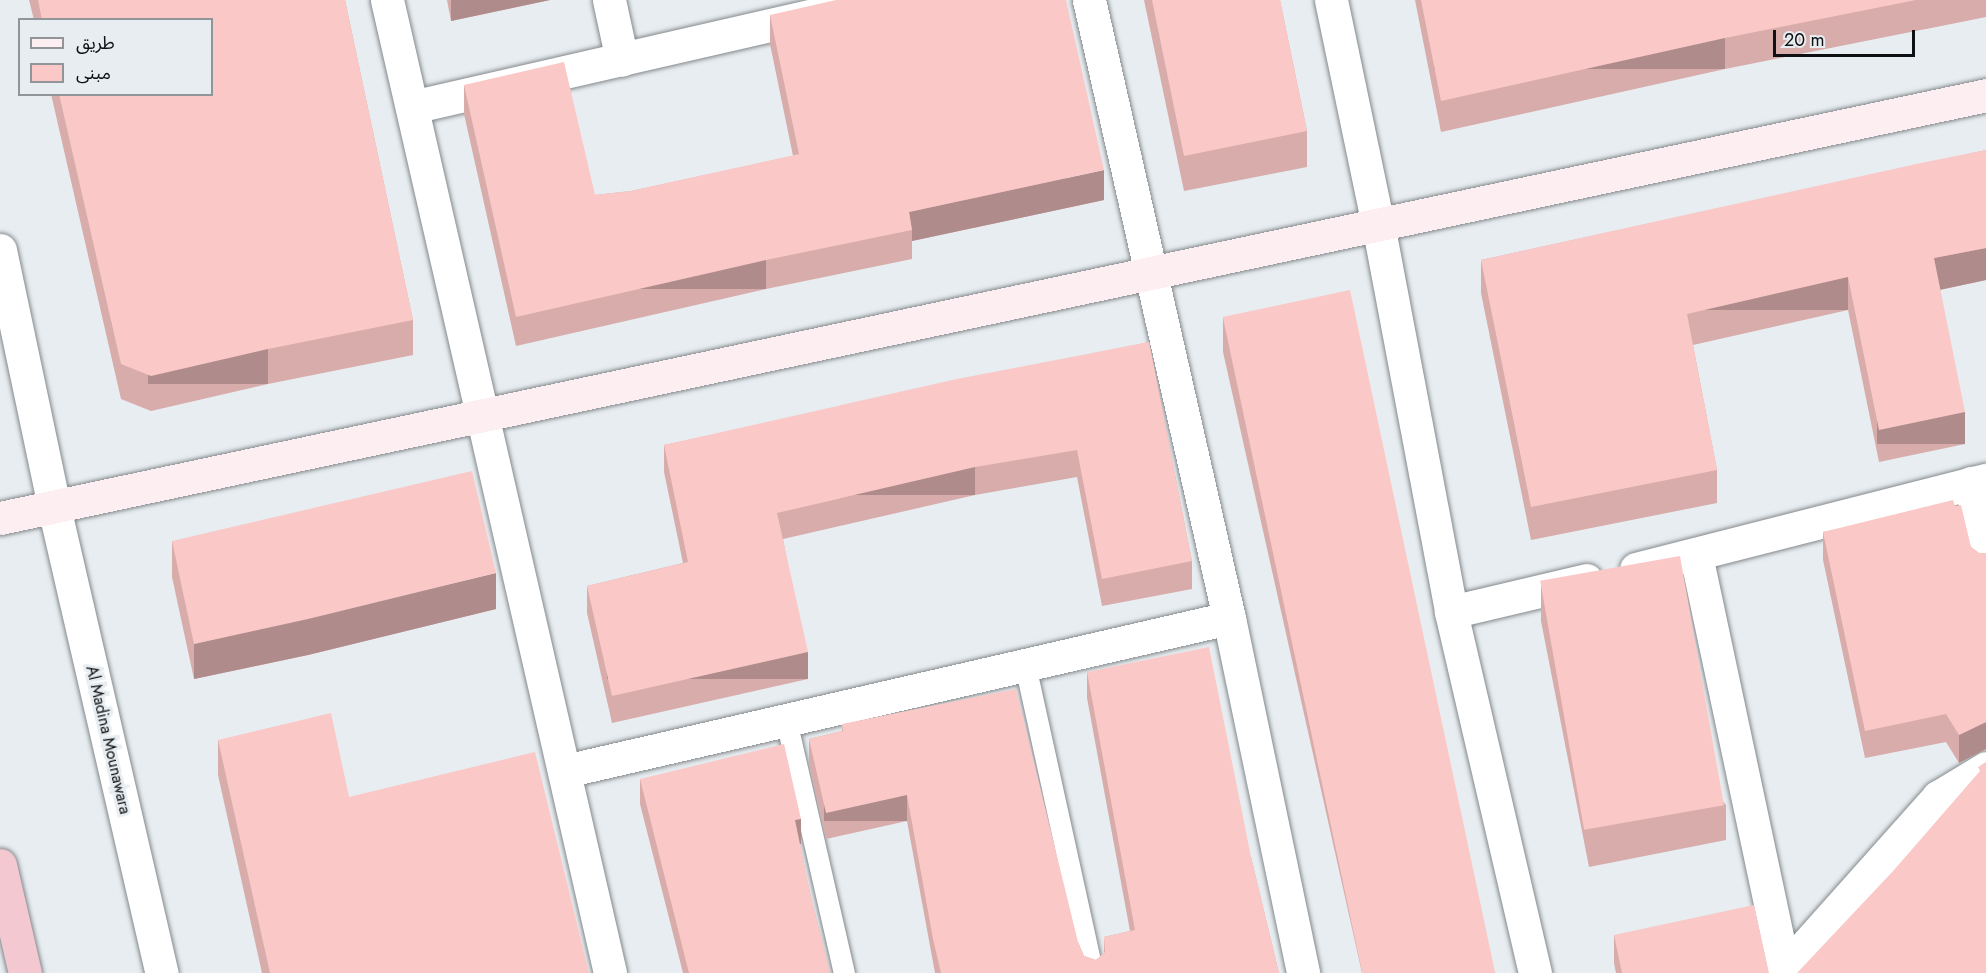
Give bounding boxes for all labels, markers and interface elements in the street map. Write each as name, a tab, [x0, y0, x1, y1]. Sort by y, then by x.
legend	[18, 18, 213, 96]
scale bar	[1776, 18, 1918, 56]
text: 20 m	[1784, 27, 1824, 53]
text: طريق	[76, 30, 115, 56]
text: مبنى	[76, 60, 111, 86]
street label: Al Madina Mounawara	[82, 664, 134, 816]

